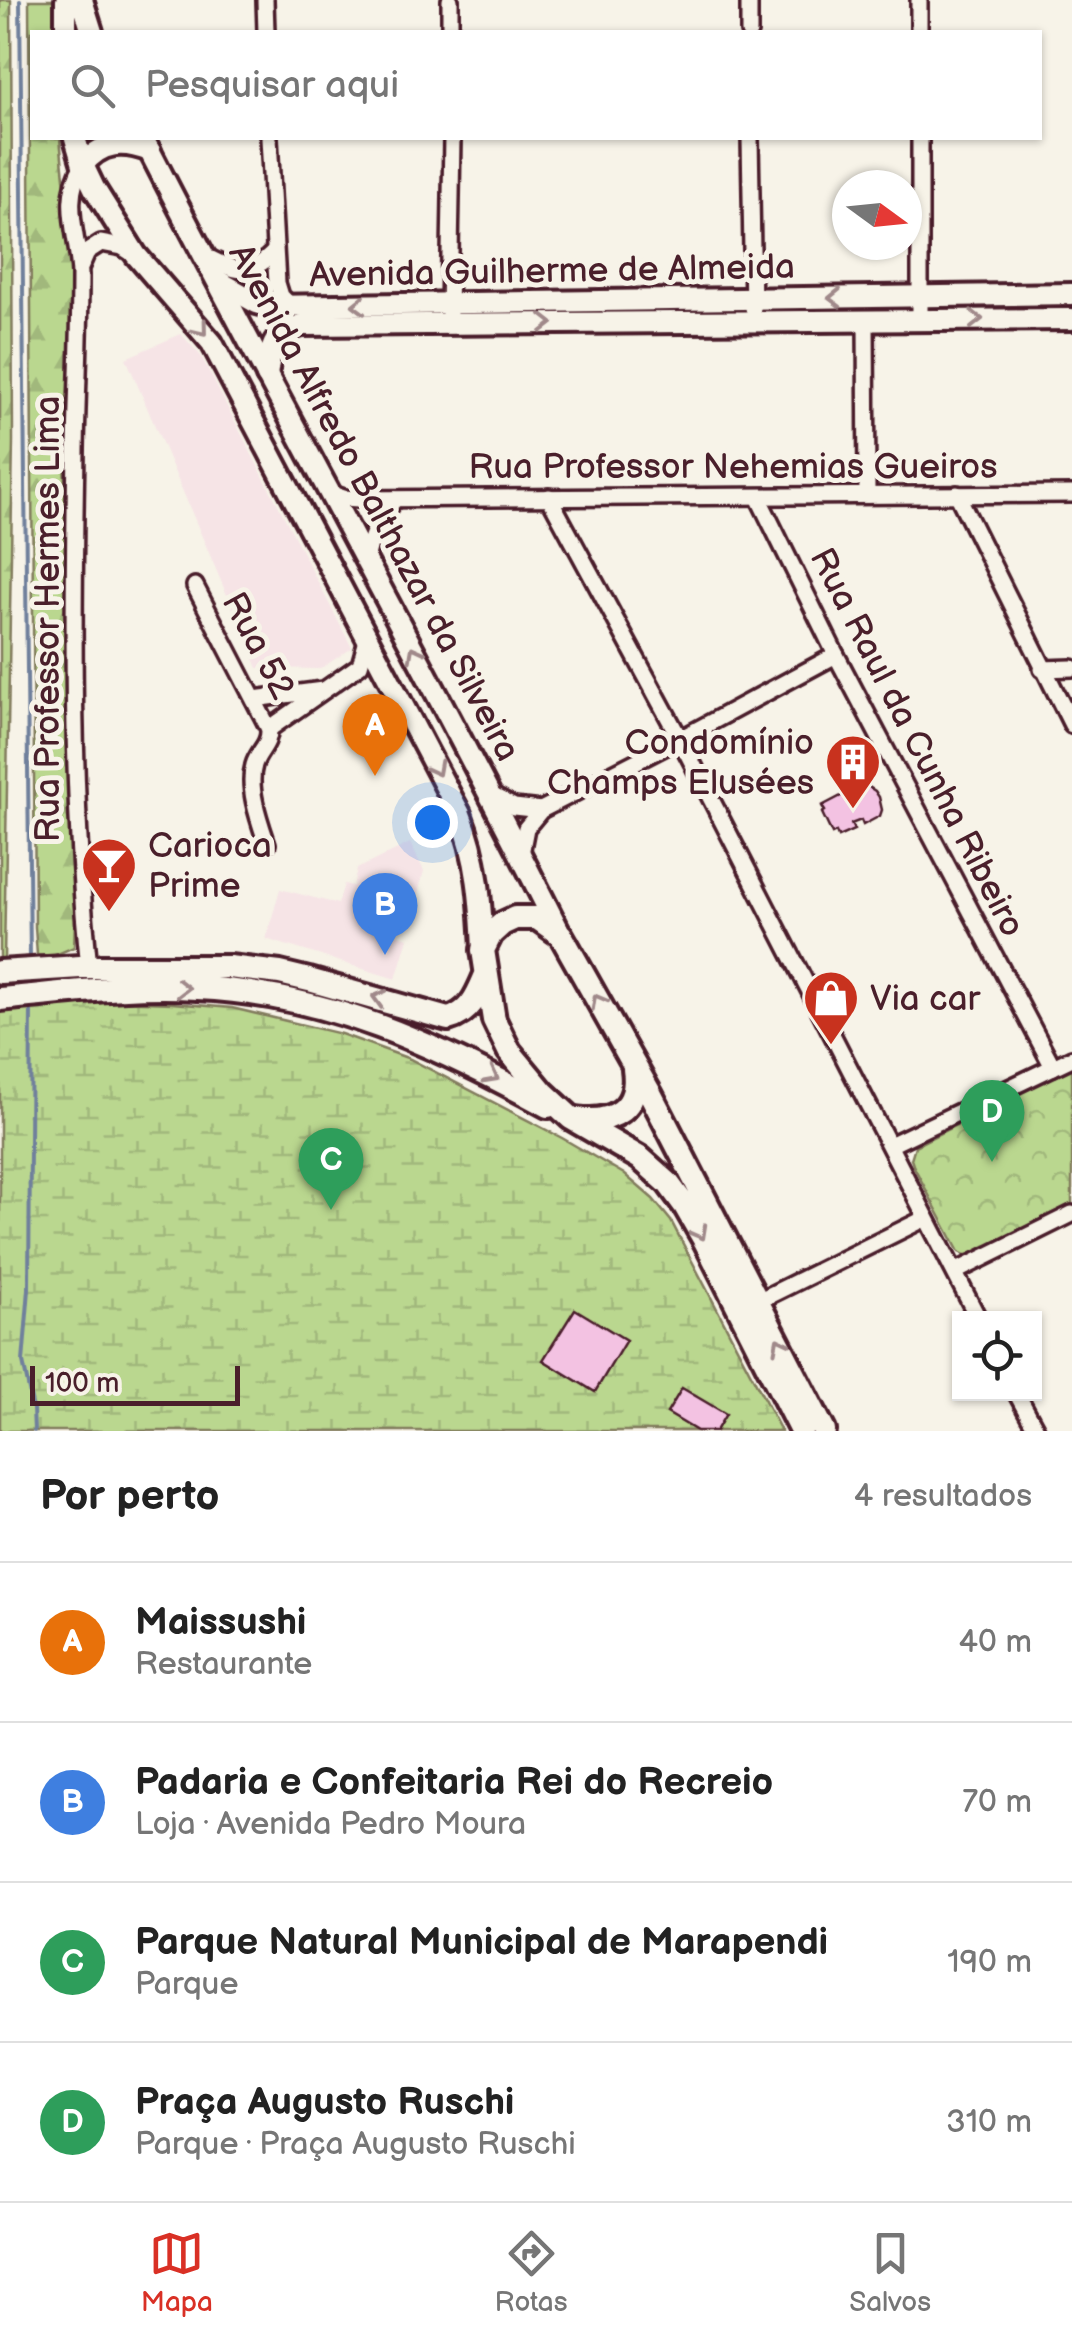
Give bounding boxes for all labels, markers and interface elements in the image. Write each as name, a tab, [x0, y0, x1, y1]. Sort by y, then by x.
search box	[30, 30, 1042, 140]
icon: search	[65, 58, 120, 113]
text: Pesquisar aqui	[145, 63, 399, 108]
north arrow	[832, 170, 922, 260]
street label: Avenida Alfredo Balthazar da Silveira	[220, 236, 530, 768]
street label: Avenida Guilherme de Almeida	[309, 246, 795, 297]
one-way arrow	[826, 287, 842, 308]
one-way arrow	[350, 294, 366, 316]
one-way arrow	[968, 308, 984, 330]
one-way arrow	[538, 312, 554, 333]
one-way arrow	[189, 317, 207, 335]
street label: Rua Professor Hermes Lima	[27, 396, 70, 842]
street label: Rua Professor Nehemias Gueiros	[469, 446, 997, 489]
street label: Rua Raul da Cunha Ribeiro	[800, 541, 1034, 944]
street label: Rua 52	[212, 585, 304, 707]
one-way arrow	[407, 645, 427, 663]
pin: A	[342, 694, 408, 776]
place label: Condomínio Champs Elusées	[547, 722, 814, 805]
building icon: Condomínio Champs Elusées	[823, 732, 883, 811]
one-way arrow	[424, 759, 443, 777]
your location	[407, 797, 458, 848]
place label: Carioca Prime	[148, 825, 272, 908]
bar icon: Carioca Prime	[79, 835, 139, 914]
pin: B	[352, 872, 418, 955]
shop icon: Via car	[801, 968, 861, 1047]
one-way arrow	[176, 977, 191, 999]
place label: Via car	[870, 978, 982, 1021]
one-way arrow	[371, 989, 388, 1010]
one-way arrow	[590, 994, 610, 1012]
one-way arrow	[482, 1063, 500, 1083]
pin: D	[960, 1080, 1024, 1162]
pin: C	[298, 1128, 364, 1210]
one-way arrow	[688, 1223, 708, 1241]
map controls	[952, 1311, 1042, 1401]
button: locate	[952, 1311, 1042, 1401]
one-way arrow	[773, 1337, 792, 1355]
scale bar	[30, 1361, 240, 1406]
text: 100 m	[45, 1367, 119, 1400]
text: Por perto	[40, 1471, 219, 1522]
text: 4 resultados	[854, 1477, 1032, 1516]
text: Maissushi	[135, 1600, 306, 1645]
text: A	[63, 1623, 82, 1662]
text: 40 m	[959, 1623, 1032, 1662]
text: Restaurante	[135, 1645, 312, 1684]
text: Padaria e Confeitaria Rei do Recreio	[135, 1760, 773, 1805]
text: B	[61, 1783, 84, 1822]
text: 70 m	[962, 1783, 1032, 1822]
text: Loja · Avenida Pedro Moura	[135, 1805, 526, 1844]
text: Parque Natural Municipal de Marapendi	[135, 1920, 828, 1965]
text: C	[61, 1943, 84, 1982]
text: 190 m	[947, 1943, 1032, 1982]
text: Parque	[135, 1965, 238, 2004]
text: Praça Augusto Ruschi	[135, 2080, 514, 2125]
text: D	[61, 2103, 84, 2142]
text: 310 m	[946, 2103, 1032, 2142]
text: Parque · Praça Augusto Ruschi	[135, 2125, 576, 2164]
tab: Mapa	[141, 2226, 213, 2319]
tab: Rotas	[495, 2226, 568, 2319]
tab: Salvos	[849, 2226, 931, 2319]

